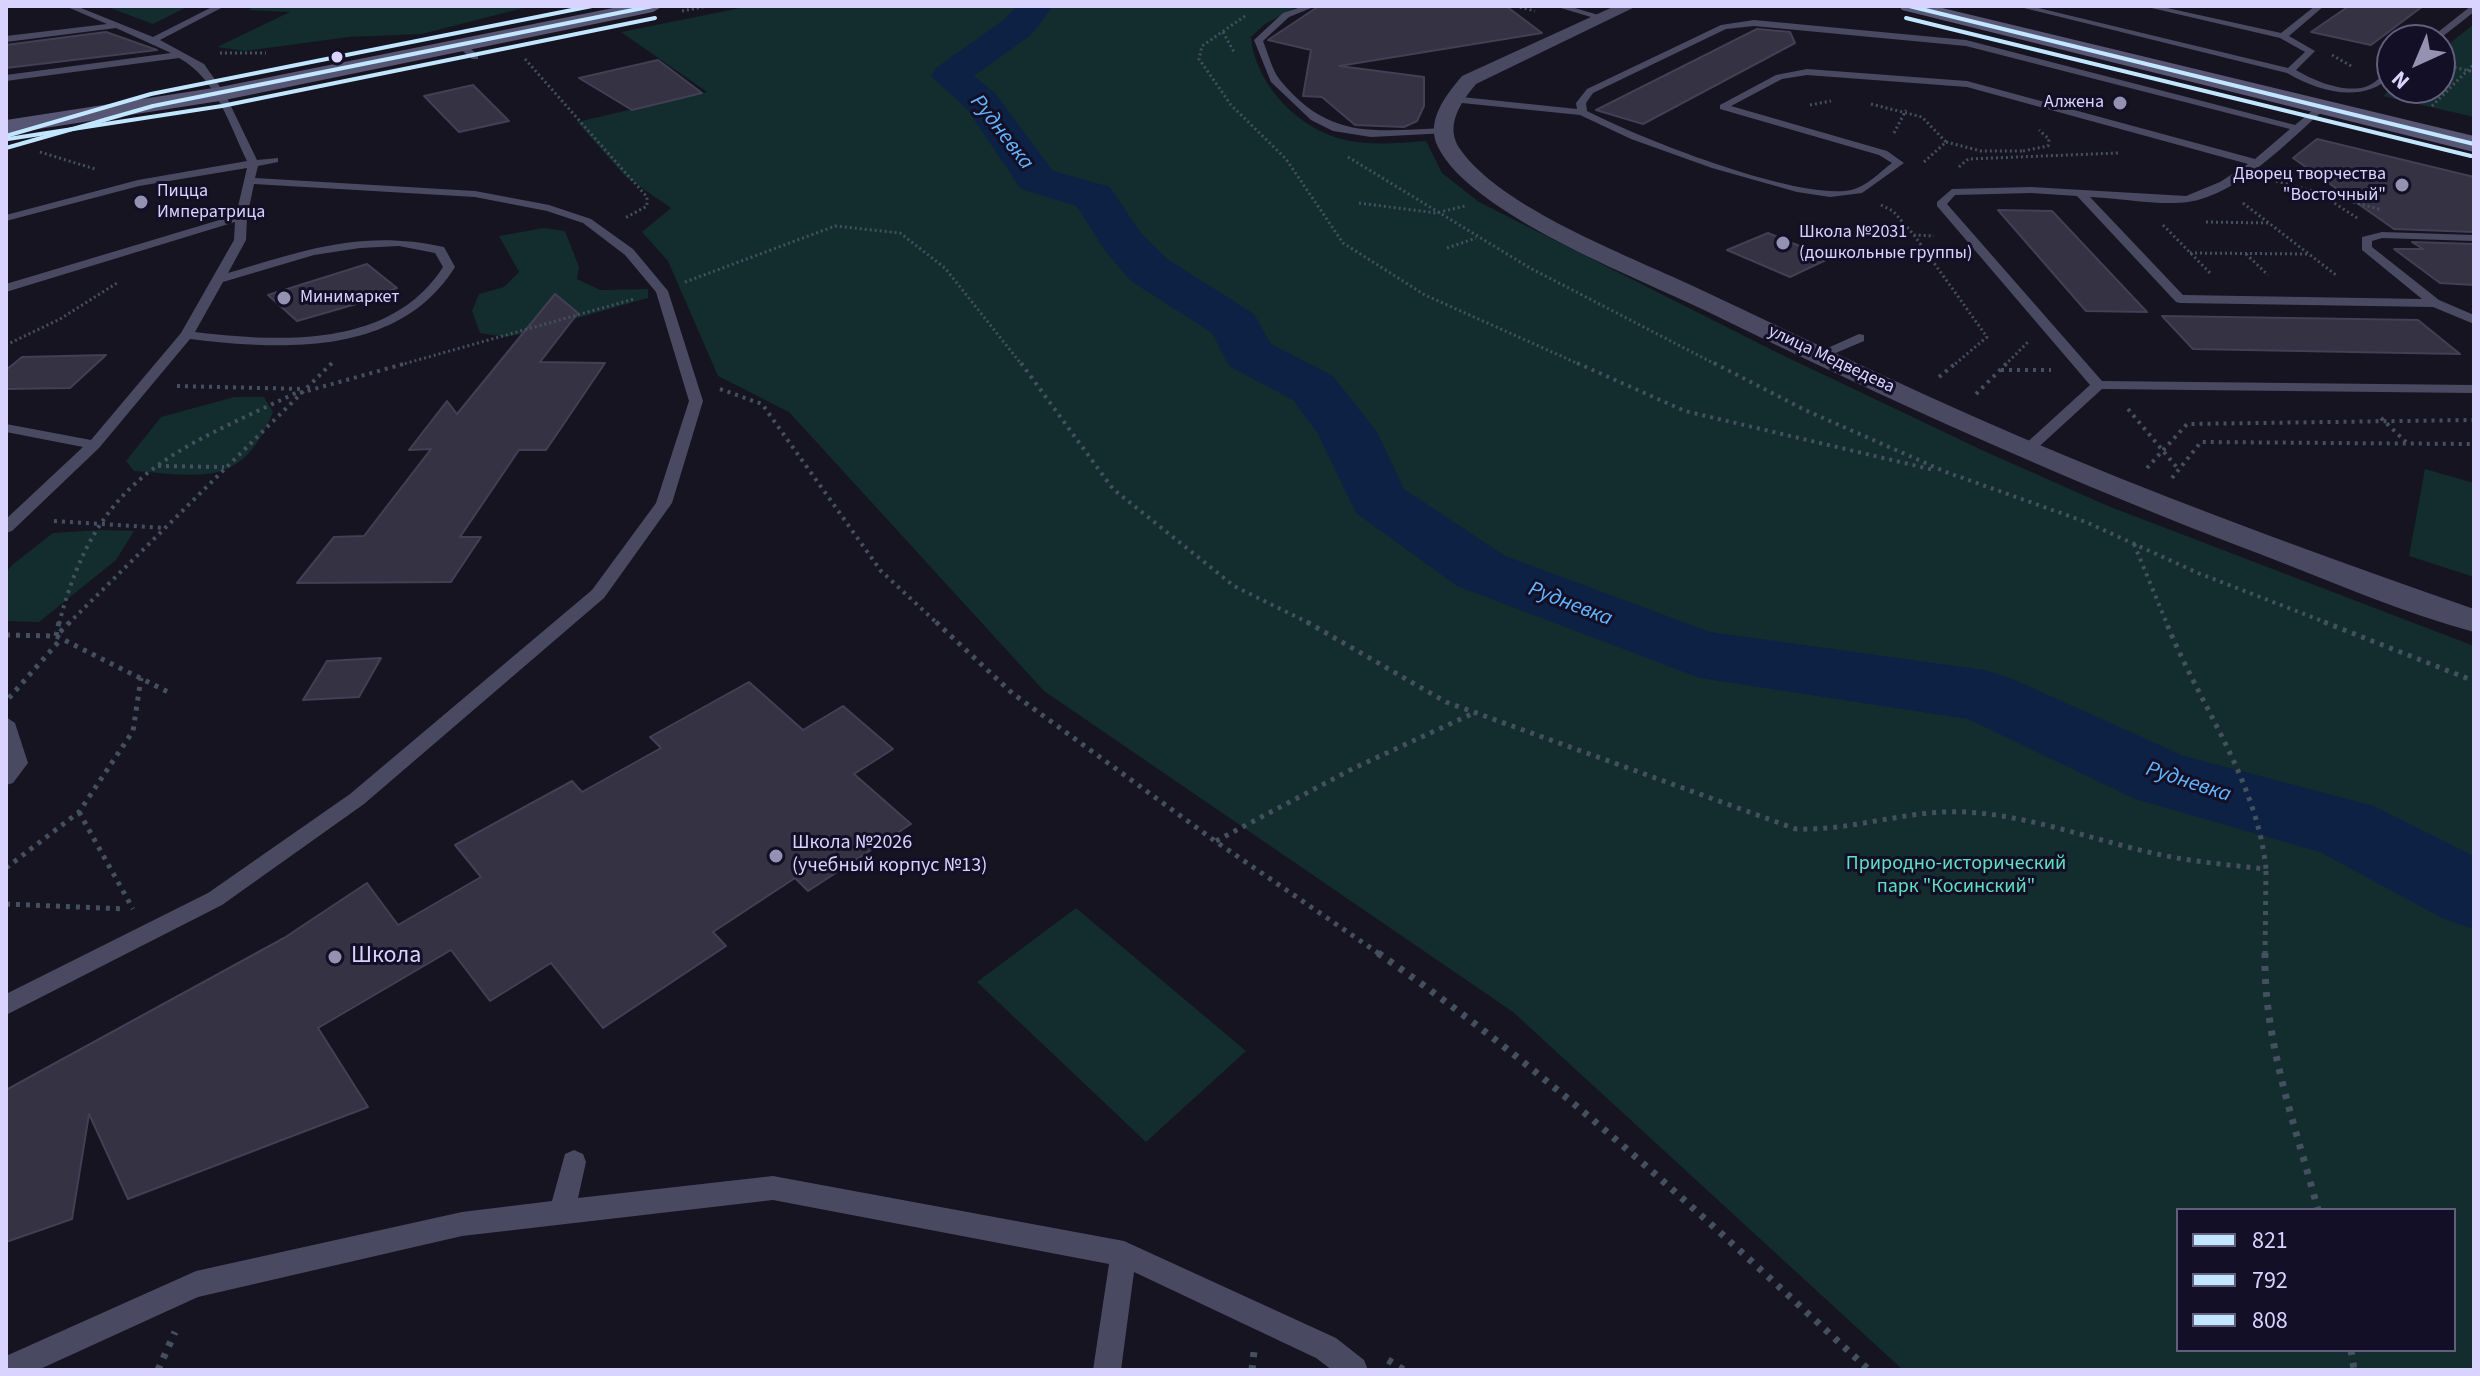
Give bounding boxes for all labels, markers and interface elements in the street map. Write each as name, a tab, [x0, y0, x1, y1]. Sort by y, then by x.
north arrow	[2376, 24, 2456, 104]
unlabelled marker	[329, 49, 345, 65]
text: N	[2384, 63, 2417, 96]
water label: Рудневка	[964, 90, 1038, 176]
place label: Алжена	[2044, 92, 2104, 114]
marker: Алжена	[2111, 94, 2129, 112]
place label: Дворец творчества "Восточный"	[2233, 164, 2386, 206]
marker: Дворец творчества "Восточный"	[2393, 176, 2411, 194]
place label: Пицца Императрица	[157, 181, 265, 224]
marker: Пицца Императрица	[132, 193, 150, 211]
place label: Школа №2031 (дошкольные группы)	[1799, 222, 1972, 264]
marker: Школа №2031 (дошкольные группы)	[1774, 234, 1792, 252]
place label: Минимаркет	[300, 287, 400, 309]
marker: Минимаркет	[275, 289, 293, 307]
street label: улица Медведева	[1764, 321, 1898, 399]
water label: Рудневка	[1524, 577, 1616, 633]
water label: Рудневка	[2142, 757, 2234, 809]
place label: Школа №2026 (учебный корпус №13)	[792, 832, 987, 879]
marker: Школа №2026 (учебный корпус №13)	[767, 847, 785, 865]
park label: Природно-исторический парк "Косинский"	[1846, 853, 2066, 900]
place label: Школа	[351, 943, 421, 971]
marker: Школа	[326, 948, 344, 966]
legend	[2176, 1208, 2456, 1352]
text: 821	[2252, 1223, 2288, 1258]
text: 792	[2252, 1263, 2288, 1298]
text: 808	[2252, 1303, 2288, 1338]

